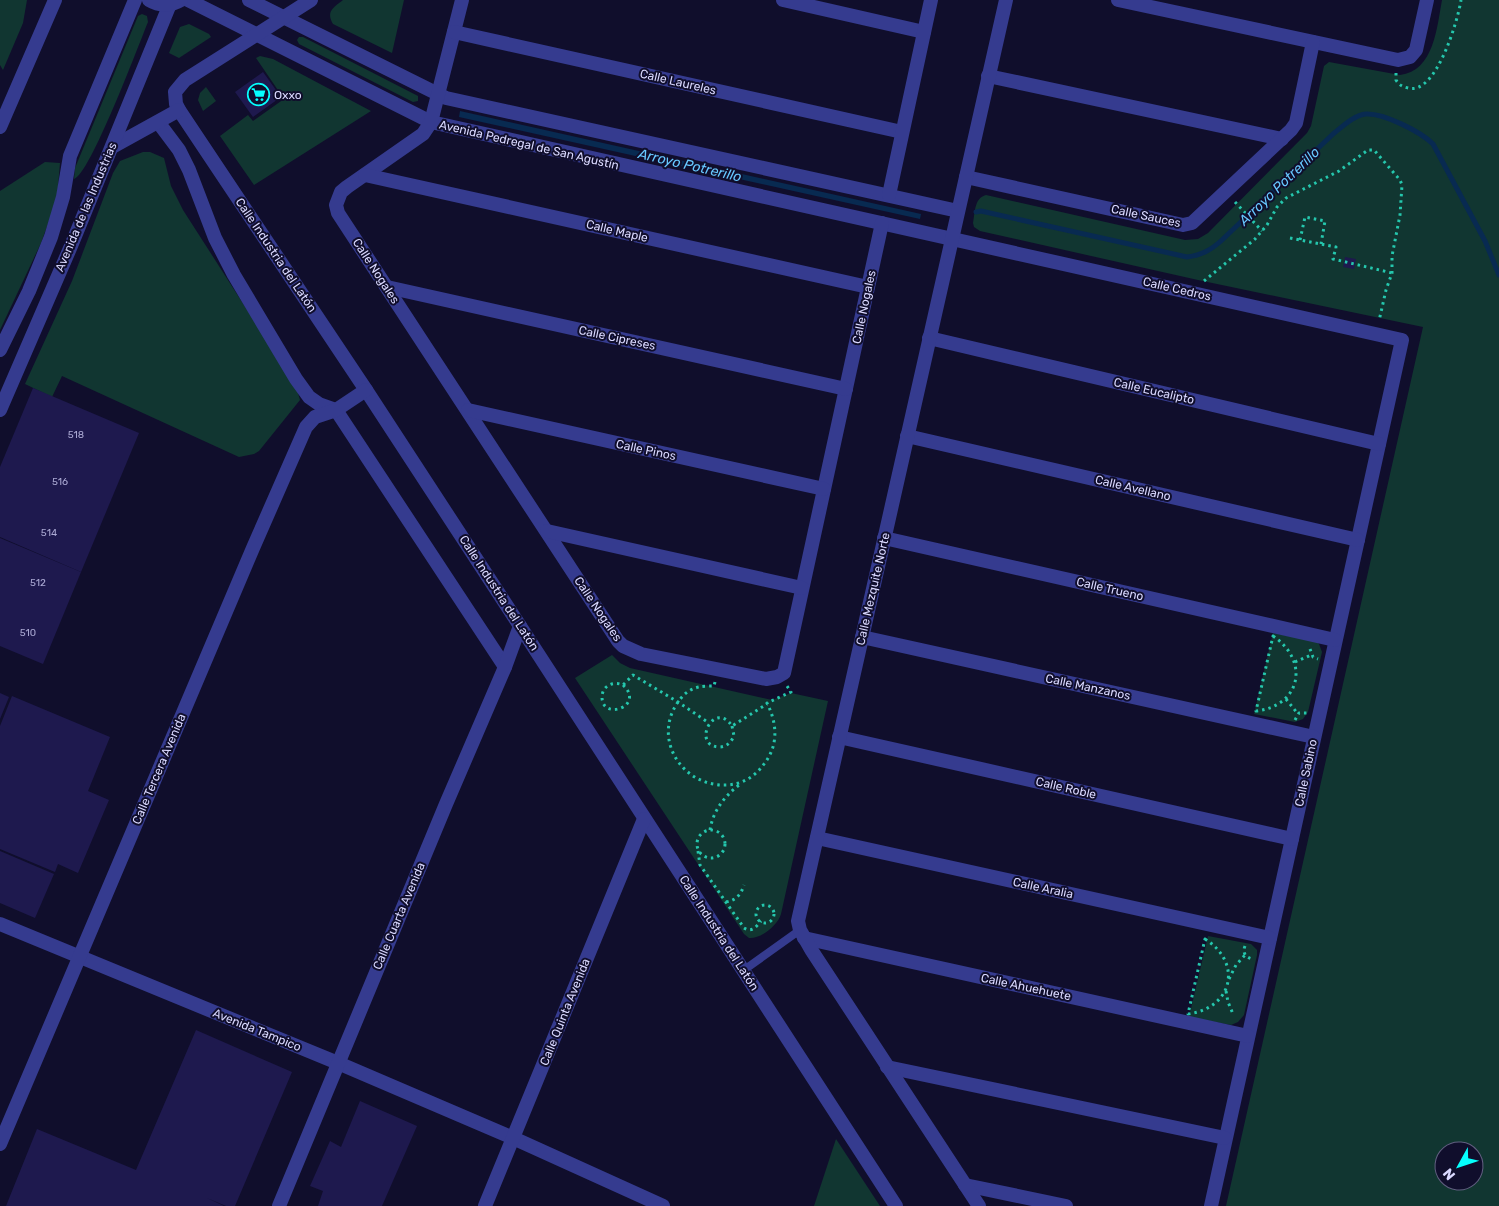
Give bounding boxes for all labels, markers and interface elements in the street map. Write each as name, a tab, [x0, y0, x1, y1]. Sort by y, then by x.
street label: Calle Laureles	[639, 66, 717, 98]
supermarket icon: Oxxo	[246, 83, 270, 107]
place label: Oxxo	[274, 88, 302, 102]
street label: Avenida Pedregal de San Agustín	[438, 117, 620, 173]
street label: Avenida de las Industrias	[52, 140, 120, 274]
water label: Arroyo Potrerillo	[1235, 144, 1323, 230]
water label: Arroyo Potrerillo	[636, 145, 743, 186]
street label: Calle Industria del Latón	[233, 195, 319, 315]
street label: Calle Sauces	[1110, 202, 1182, 230]
street label: Calle Maple	[585, 217, 650, 245]
street label: Calle Nogales	[350, 236, 402, 306]
street label: Calle Nogales	[849, 269, 879, 345]
street label: Calle Cedros	[1142, 274, 1212, 304]
street label: Calle Cipreses	[577, 323, 657, 353]
street label: Calle Eucalipto	[1112, 375, 1196, 407]
house number: 518	[68, 429, 84, 441]
street label: Calle Pinos	[615, 437, 677, 463]
street label: Calle Avellano	[1094, 472, 1172, 504]
house number: 516	[52, 476, 68, 488]
house number: 514	[41, 527, 57, 539]
street label: Calle Mezquite Norte	[853, 531, 893, 647]
street label: Calle Industria del Latón	[456, 533, 542, 653]
street label: Calle Nogales	[571, 574, 625, 644]
street label: Calle Trueno	[1075, 574, 1145, 604]
house number: 512	[30, 577, 46, 589]
house number: 510	[20, 627, 36, 639]
street label: Calle Manzanos	[1044, 671, 1132, 703]
street label: Calle Tercera Avenida	[129, 712, 189, 826]
street label: Calle Sabino	[1292, 738, 1320, 808]
street label: Calle Roble	[1034, 774, 1098, 802]
street label: Calle Cuarta Avenida	[370, 860, 428, 972]
street label: Calle Industria del Latón	[676, 873, 762, 993]
street label: Calle Aralia	[1012, 875, 1074, 901]
street label: Calle Quinta Avenida	[537, 956, 593, 1068]
street label: Calle Ahuehuete	[980, 971, 1073, 1003]
street label: Avenida Tampico	[211, 1006, 303, 1054]
north arrow	[1434, 1141, 1484, 1191]
text: N	[1440, 1165, 1459, 1183]

